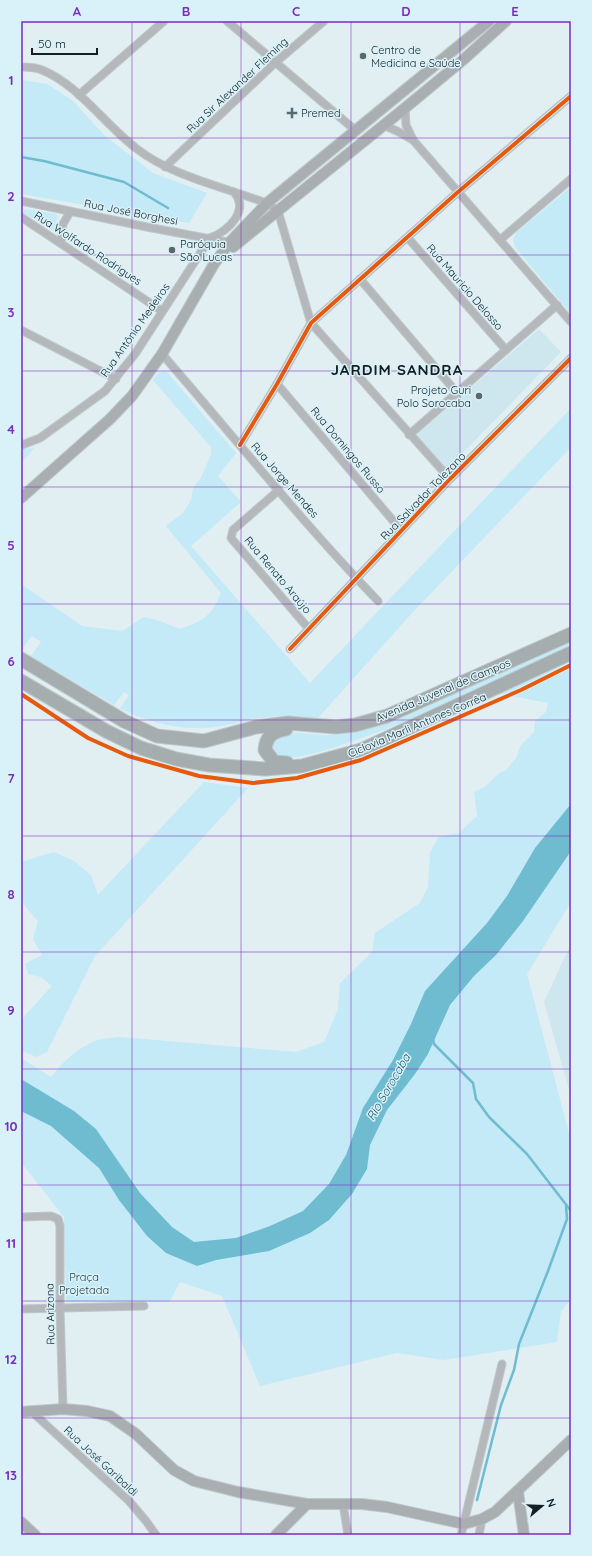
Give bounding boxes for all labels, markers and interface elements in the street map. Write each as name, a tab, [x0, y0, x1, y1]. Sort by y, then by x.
text: A	[73, 3, 82, 19]
text: B	[182, 3, 190, 19]
text: C	[292, 3, 300, 19]
text: D	[401, 3, 411, 19]
text: E	[511, 3, 519, 19]
scale bar	[32, 30, 97, 56]
street label: Rua Sir Alexander Fleming	[183, 34, 291, 136]
text: 50 m	[38, 36, 66, 51]
place label: Centro de Medicina e Saúde	[371, 43, 461, 70]
marker: Centro de Medicina e Saúde	[358, 51, 368, 61]
text: 1	[8, 72, 14, 88]
place label: Premed	[301, 106, 341, 120]
marker: Premed	[286, 107, 298, 119]
text: 2	[7, 188, 15, 204]
street label: Rua José Borghesi	[83, 196, 179, 228]
street label: Rua Wolfardo Rodrigues	[32, 208, 144, 288]
place label: Paróquia São Lucas	[180, 237, 232, 264]
street label: Rua Mauricio Delosso	[424, 241, 506, 333]
marker: Paróquia São Lucas	[167, 245, 177, 255]
street label: Rua Antônio Medeiros	[97, 280, 173, 380]
text: 3	[8, 304, 15, 320]
district label: JARDIM SANDRA	[331, 360, 463, 379]
place label: Projeto Guri Polo Sorocaba	[397, 383, 471, 410]
marker: Projeto Guri Polo Sorocaba	[474, 391, 484, 401]
street label: Rua Domingos Russo	[308, 404, 388, 496]
text: 4	[7, 421, 15, 437]
street label: Rua Jorge Mendes	[248, 439, 322, 521]
street label: Rua Salvador Tolezano	[377, 449, 469, 543]
street label: Rua Renato Araújo	[242, 533, 315, 617]
text: 5	[7, 537, 15, 553]
text: 6	[7, 653, 15, 669]
street label: Avenida Juvenal de Campos	[373, 655, 513, 725]
street label: Ciclovia Marli Antunes Corrêa	[346, 689, 488, 761]
text: 7	[7, 770, 15, 786]
text: 8	[7, 886, 15, 902]
text: 9	[7, 1002, 15, 1018]
water label: Rio Sorocaba	[363, 1050, 414, 1123]
text: 10	[4, 1118, 18, 1134]
text: 11	[6, 1235, 16, 1251]
park label: Praça Projetada	[59, 1270, 109, 1297]
street label: Rua Arizona	[42, 1283, 58, 1345]
text: 12	[5, 1351, 17, 1367]
street label: Rua José Garibaldi	[61, 1423, 141, 1499]
text: 13	[5, 1467, 17, 1483]
north arrow	[522, 1486, 562, 1526]
text: N	[544, 1497, 559, 1509]

